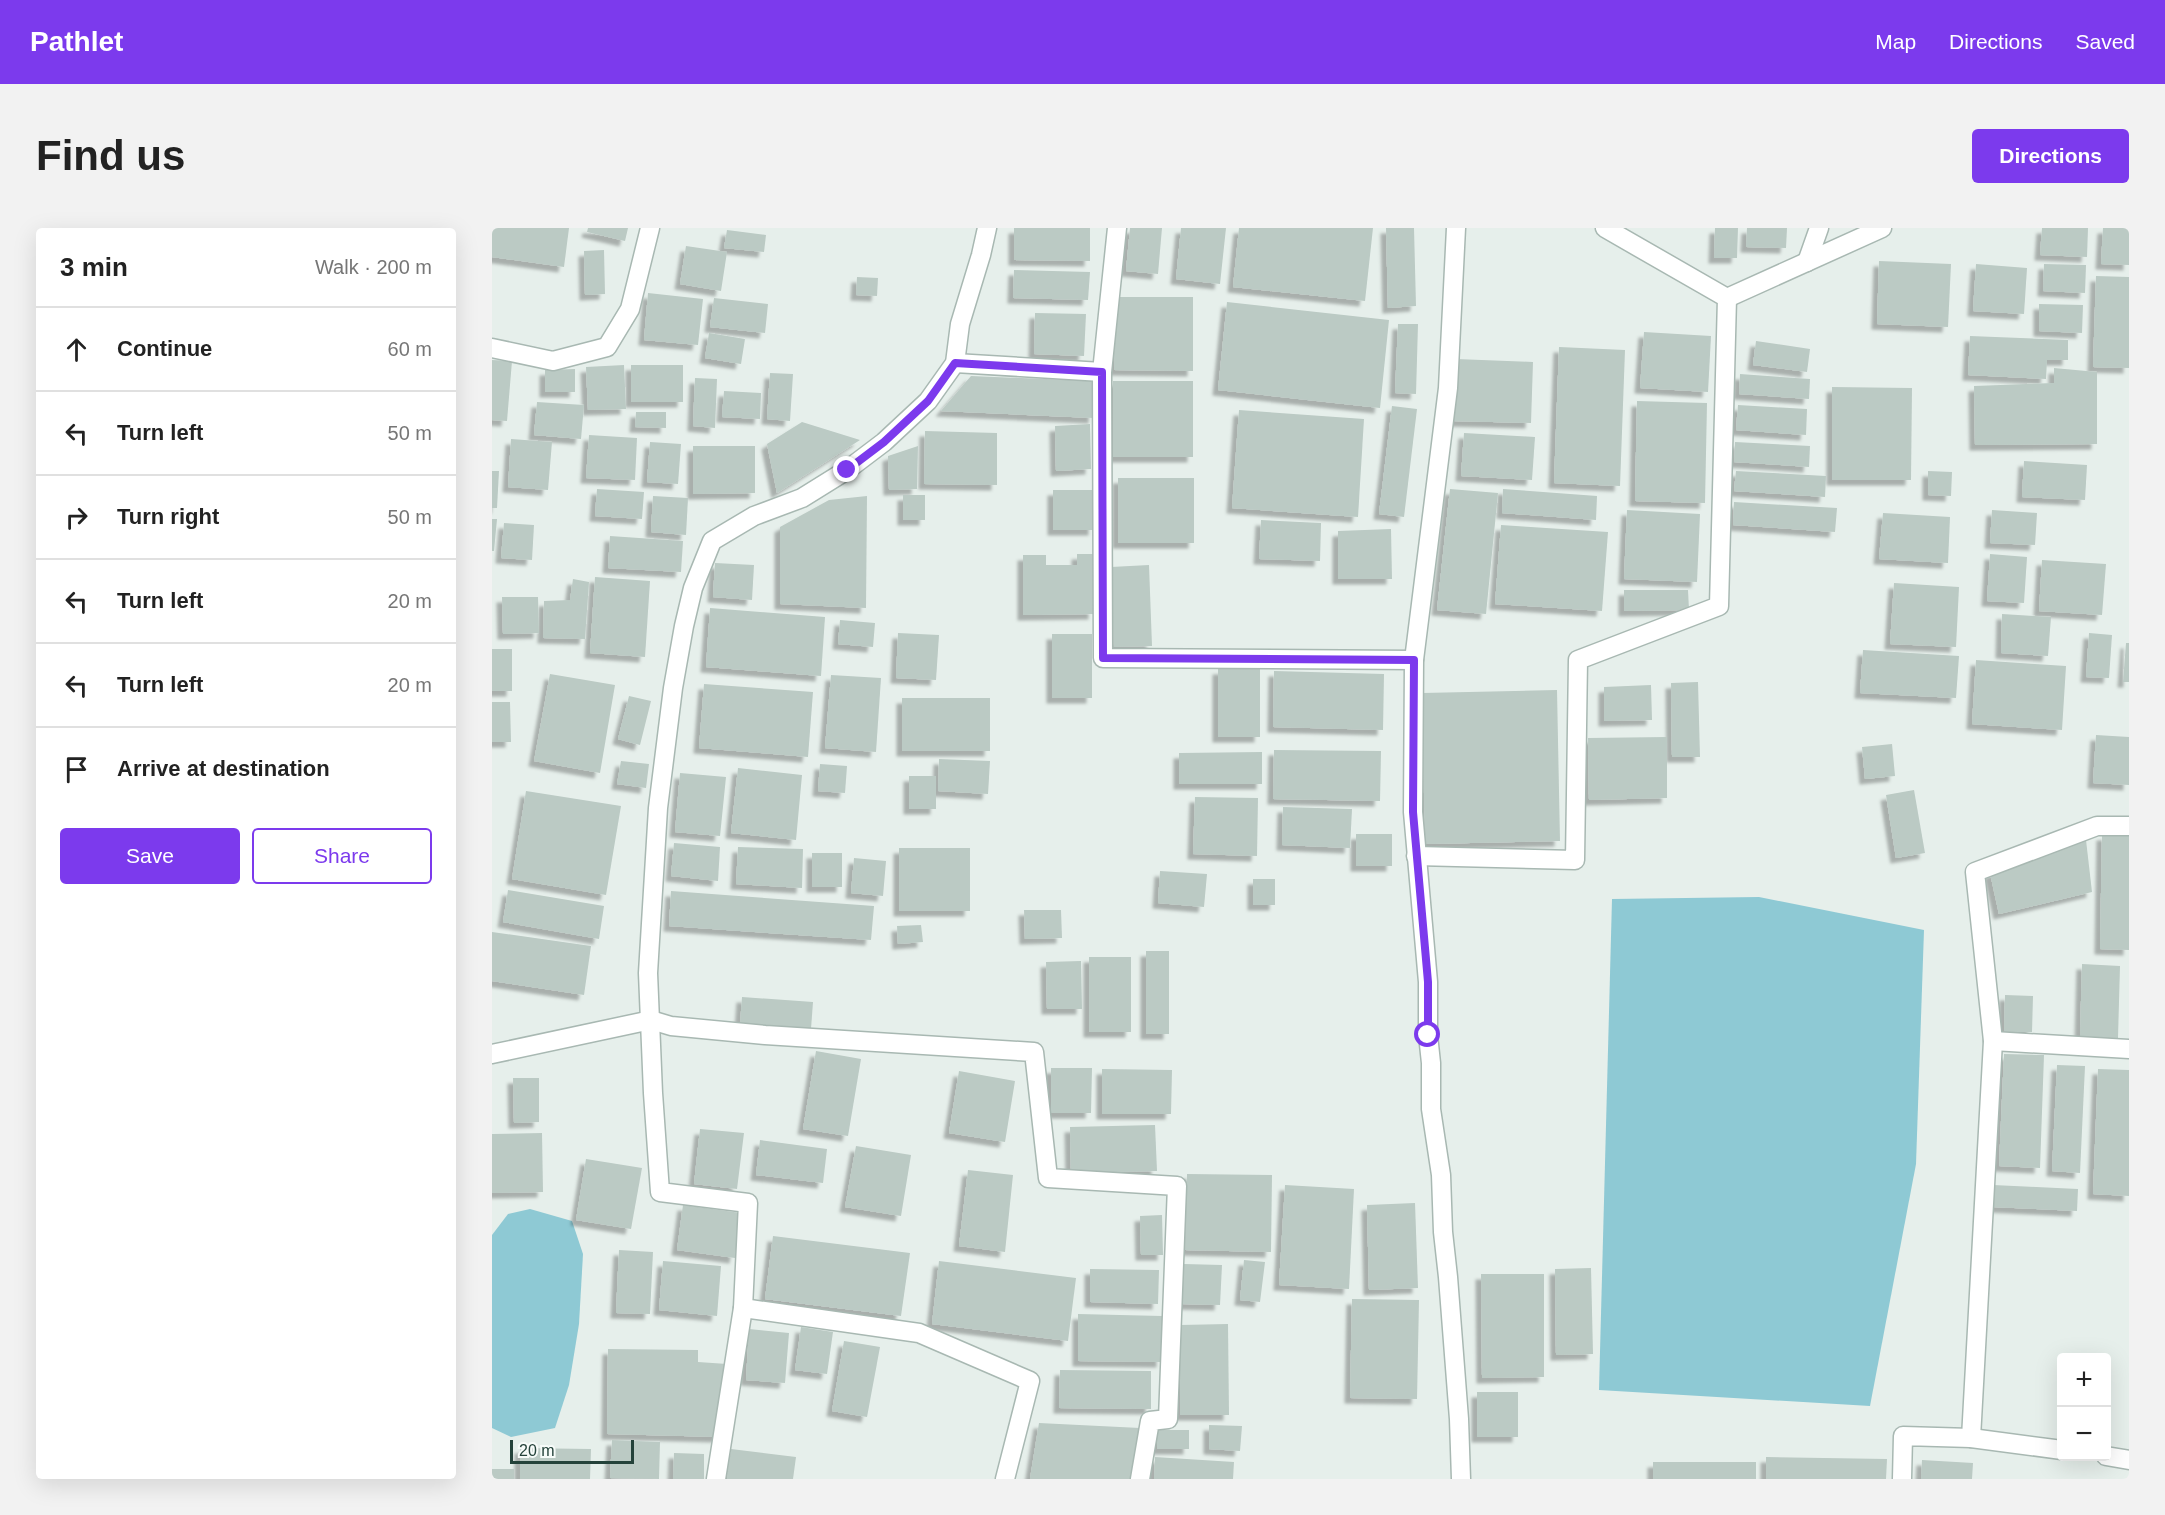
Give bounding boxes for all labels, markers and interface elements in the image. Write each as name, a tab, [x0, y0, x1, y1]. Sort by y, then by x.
text: Pathlet	[30, 26, 123, 57]
text: Map	[1875, 30, 1916, 53]
text: Directions	[1949, 30, 2042, 53]
text: Saved	[2075, 30, 2135, 53]
button: Directions	[1972, 129, 2129, 183]
text: Find us	[36, 132, 185, 179]
text: 3 min	[60, 252, 128, 282]
text: Walk · 200 m	[315, 256, 432, 278]
icon: ahead	[60, 333, 93, 366]
text: Continue	[117, 336, 212, 361]
text: 60 m	[388, 338, 432, 360]
icon: left	[60, 417, 93, 450]
text: Turn left	[117, 420, 203, 445]
text: 50 m	[388, 422, 432, 444]
route end	[833, 456, 859, 482]
icon: right	[60, 501, 93, 534]
text: Turn right	[117, 504, 219, 529]
text: 50 m	[388, 506, 432, 528]
icon: left	[60, 585, 93, 618]
text: Turn left	[117, 588, 203, 613]
text: 20 m	[388, 590, 432, 612]
icon: left	[60, 669, 93, 702]
text: Turn left	[117, 672, 203, 697]
text: 20 m	[388, 674, 432, 696]
icon: arrive	[60, 753, 93, 786]
text: Arrive at destination	[117, 756, 330, 781]
button: Save	[60, 828, 240, 884]
button: Share	[252, 828, 432, 884]
route start	[1414, 1021, 1440, 1047]
map controls	[2057, 1353, 2111, 1461]
button: +	[2057, 1353, 2111, 1407]
button: −	[2057, 1407, 2111, 1461]
scale bar	[510, 1437, 634, 1464]
text: 20 m	[519, 1442, 555, 1459]

